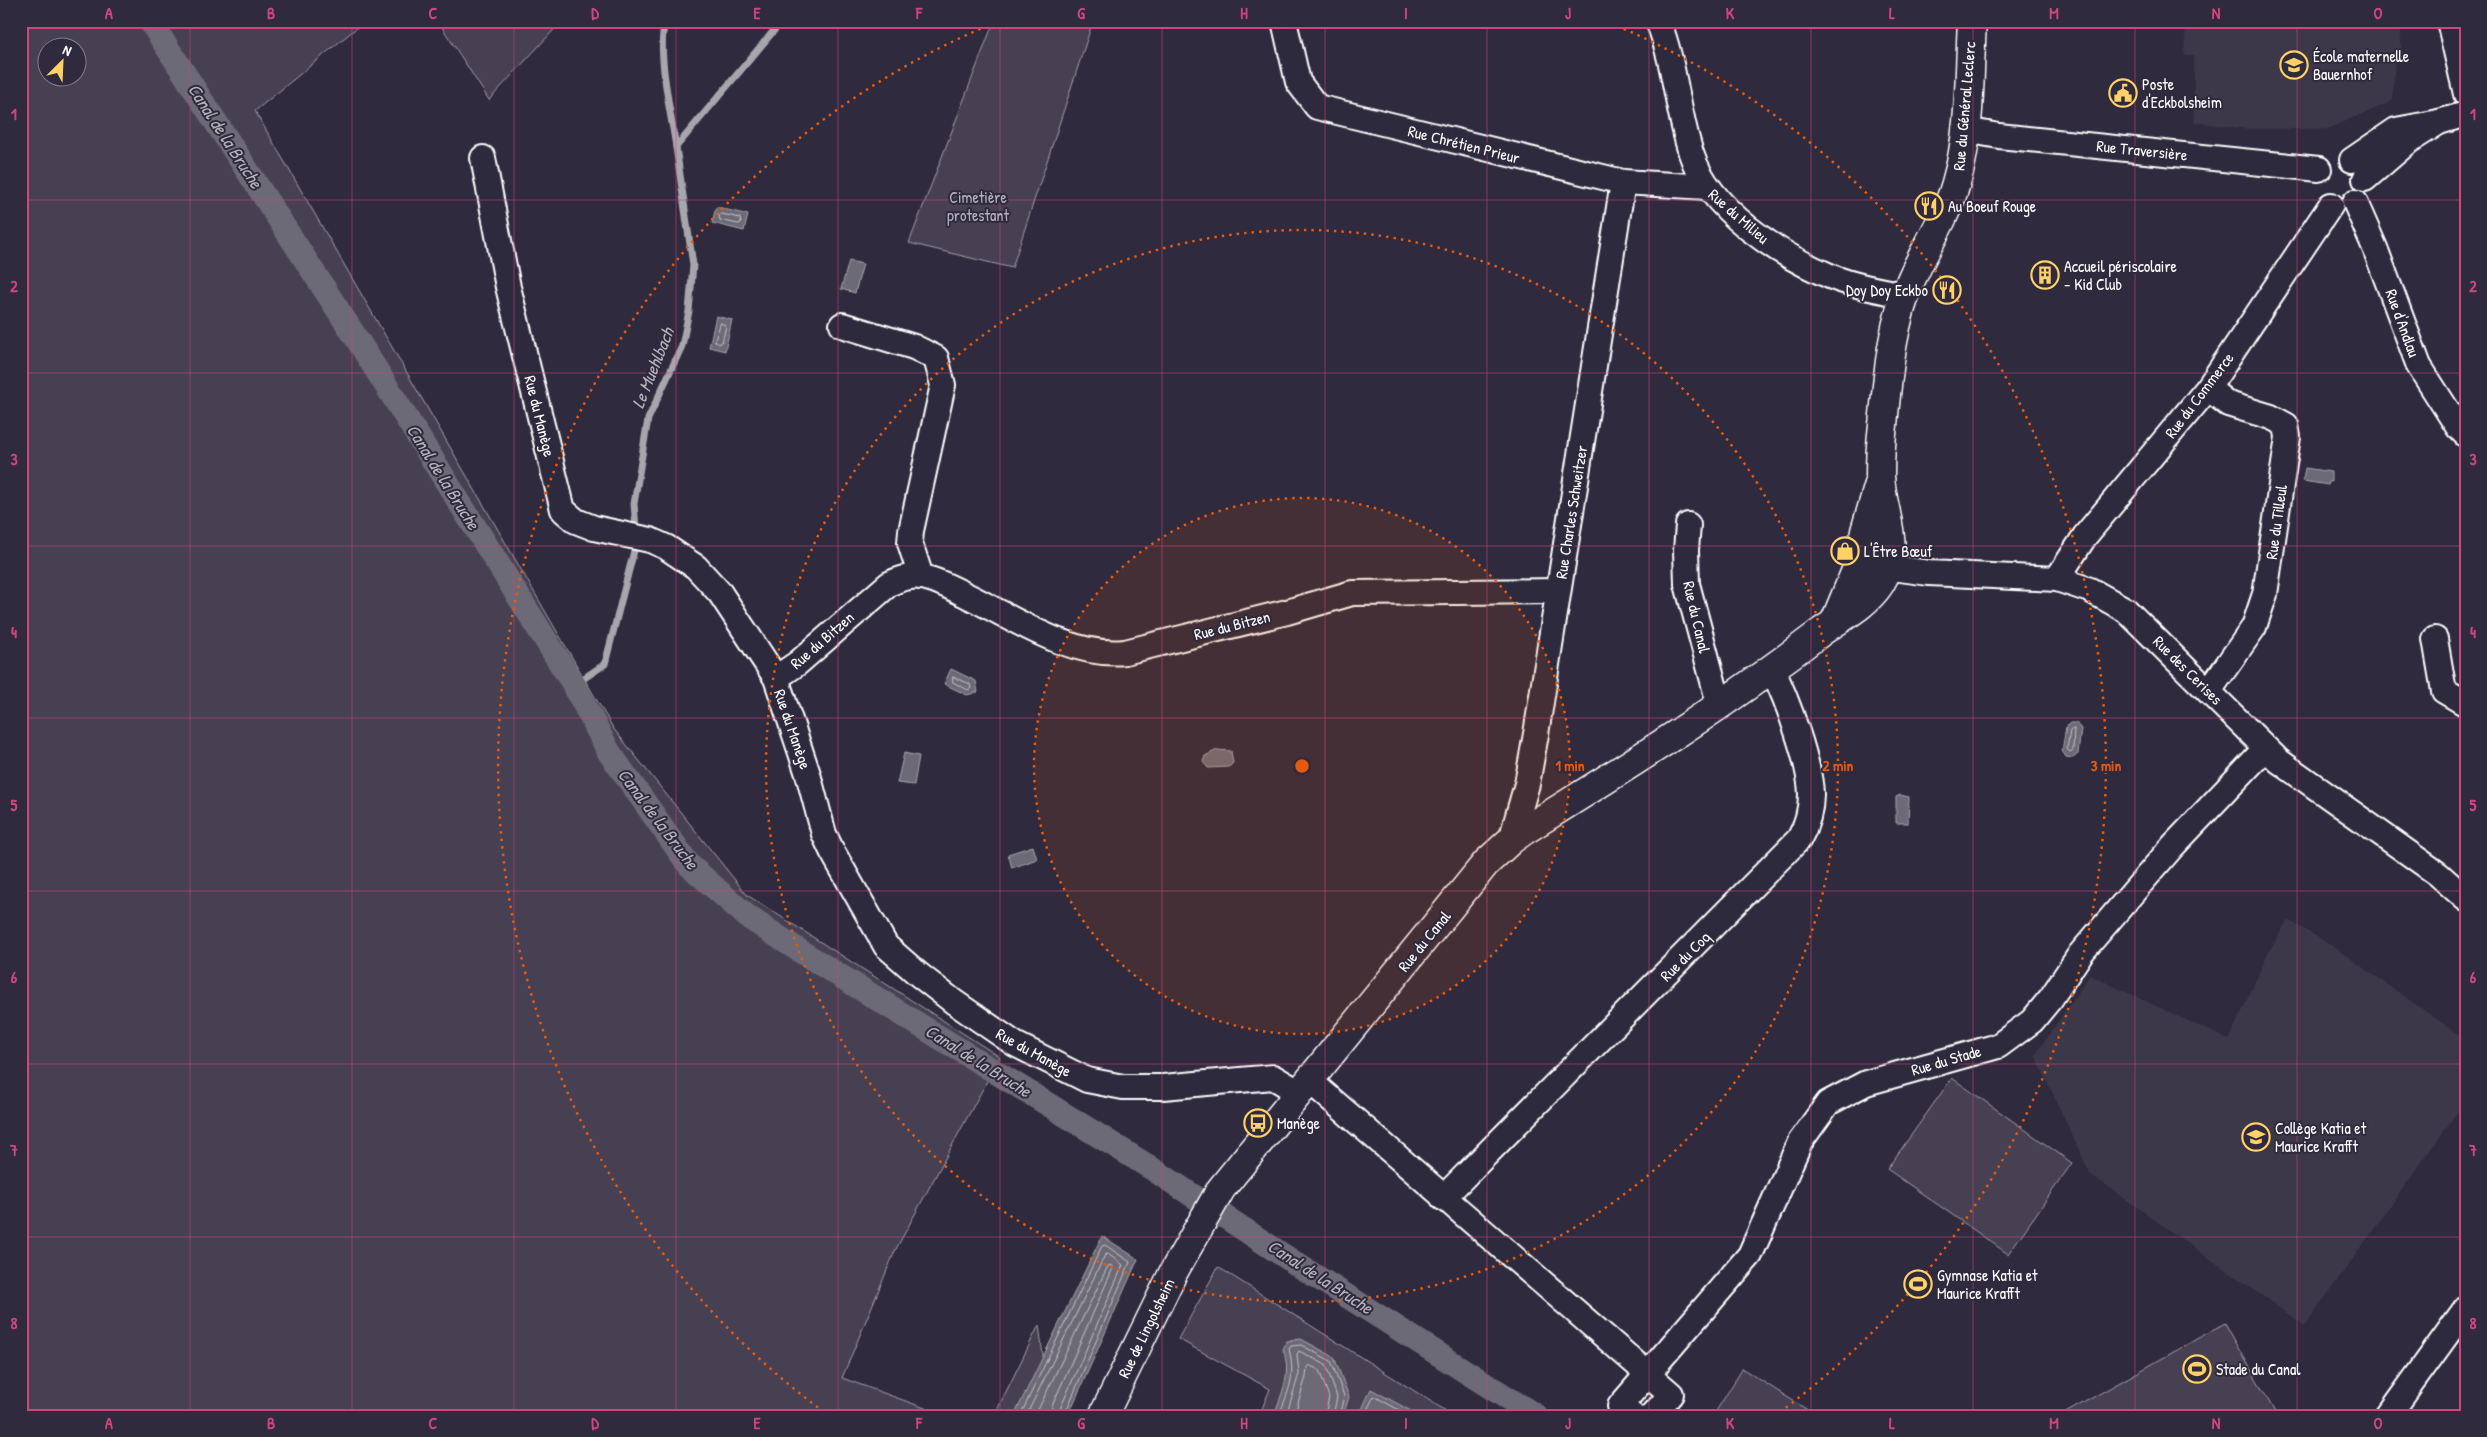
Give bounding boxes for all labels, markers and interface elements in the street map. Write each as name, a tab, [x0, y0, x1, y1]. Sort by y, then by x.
text: A	[105, 2, 113, 24]
text: B	[267, 2, 275, 24]
text: C	[429, 2, 438, 24]
text: D	[591, 2, 599, 24]
text: E	[753, 2, 761, 24]
text: F	[915, 2, 923, 24]
text: G	[1077, 2, 1085, 24]
text: H	[1240, 2, 1248, 24]
text: I	[1404, 2, 1408, 24]
text: J	[1565, 2, 1571, 24]
text: K	[1726, 2, 1735, 24]
text: L	[1889, 2, 1895, 24]
text: M	[2049, 2, 2059, 24]
text: N	[2212, 2, 2221, 24]
text: O	[2374, 2, 2383, 24]
north arrow	[38, 38, 88, 88]
text: N	[60, 39, 75, 60]
street label: Rue du Général Leclerc	[1947, 40, 1981, 172]
place label: École maternelle Bauernhof	[2313, 45, 2410, 85]
school or university icon: École maternelle Bauernhof	[2279, 50, 2309, 80]
place label: Poste d'Eckbolsheim	[2142, 73, 2222, 113]
water label: Canal de la Bruche	[182, 78, 269, 194]
public building icon: Poste d'Eckbolsheim	[2108, 78, 2138, 108]
text: 1	[11, 103, 17, 125]
text: 1	[2470, 103, 2476, 125]
street label: Rue Chrétien Prieur	[1406, 119, 1522, 169]
street label: Rue Traversière	[2095, 134, 2189, 166]
street label: Rue du Milieu	[1704, 184, 1774, 249]
park label: Cimetière protestant	[947, 186, 1009, 226]
restaurant icon: Au Boeuf Rouge	[1914, 191, 1944, 221]
place label: Au Boeuf Rouge	[1948, 195, 2037, 217]
place label: Accueil périscolaire - Kid Club	[2064, 255, 2178, 295]
building icon: Accueil périscolaire - Kid Club	[2030, 260, 2060, 290]
text: 2	[10, 275, 18, 297]
restaurant icon: Doy Doy Eckbo	[1932, 275, 1962, 305]
text: 2	[2469, 275, 2477, 297]
place label: Doy Doy Eckbo	[1846, 279, 1929, 301]
street label: Rue d'Andlau	[2381, 286, 2426, 361]
water label: Le Muehlbach	[625, 323, 680, 412]
street label: Rue du Commerce	[2159, 347, 2239, 442]
street label: Rue du Manège	[519, 373, 561, 459]
water label: Canal de la Bruche	[401, 419, 486, 535]
street label: Rue Charles Schweitzer	[1550, 444, 1592, 580]
text: 3	[10, 448, 18, 470]
text: 3	[2469, 448, 2477, 470]
street label: Rue du Tilleul	[2260, 483, 2292, 561]
shop icon: L'Être Bœuf	[1830, 536, 1860, 566]
place label: L'Être Bœuf	[1864, 540, 1933, 562]
street label: Rue du Canal	[1678, 579, 1716, 656]
street label: Rue du Bitzen	[1192, 605, 1272, 645]
street label: Rue du Bitzen	[785, 606, 859, 674]
text: 4	[11, 621, 17, 643]
text: 4	[2470, 621, 2476, 643]
street label: Rue des Cerises	[2148, 630, 2228, 710]
street label: Rue du Manège	[769, 686, 817, 772]
text: 1 min	[1555, 755, 1585, 776]
text: 2 min	[1823, 755, 1854, 776]
text: 3 min	[2091, 755, 2121, 776]
centre of rings	[1293, 757, 1311, 775]
water label: Canal de la Bruche	[612, 763, 705, 875]
text: 5	[11, 794, 18, 816]
text: 5	[2470, 794, 2477, 816]
street label: Rue du Canal	[1393, 905, 1456, 976]
street label: Rue du Coq	[1655, 926, 1715, 986]
text: 6	[11, 966, 18, 988]
text: 6	[2470, 966, 2477, 988]
water label: Canal de la Bruche	[921, 1018, 1037, 1103]
street label: Rue du Manège	[992, 1022, 1076, 1082]
street label: Rue du Stade	[1908, 1039, 1984, 1080]
bus stop icon: Manège	[1243, 1108, 1273, 1138]
place label: Manège	[1277, 1112, 1321, 1134]
place label: Collège Katia et Maurice Krafft	[2275, 1117, 2367, 1157]
school or university icon: Collège Katia et Maurice Krafft	[2241, 1122, 2271, 1152]
text: 7	[9, 1139, 18, 1161]
text: 7	[2468, 1139, 2477, 1161]
water label: Canal de la Bruche	[1263, 1233, 1378, 1320]
place label: Gymnase Katia et Maurice Krafft	[1937, 1264, 2038, 1304]
sports icon: Gymnase Katia et Maurice Krafft	[1903, 1269, 1933, 1299]
street label: Rue de Lingolsheim	[1112, 1274, 1180, 1381]
text: 8	[11, 1312, 18, 1334]
text: 8	[2470, 1312, 2477, 1334]
sports icon: Stade du Canal	[2182, 1354, 2212, 1384]
place label: Stade du Canal	[2216, 1358, 2301, 1380]
text: A	[105, 1412, 113, 1434]
text: B	[267, 1412, 275, 1434]
text: C	[429, 1412, 438, 1434]
text: D	[591, 1412, 599, 1434]
text: E	[753, 1412, 761, 1434]
text: F	[915, 1412, 923, 1434]
text: G	[1077, 1412, 1085, 1434]
text: H	[1240, 1412, 1248, 1434]
text: I	[1404, 1412, 1408, 1434]
text: J	[1565, 1412, 1571, 1434]
text: K	[1726, 1412, 1735, 1434]
text: L	[1889, 1412, 1895, 1434]
text: M	[2049, 1412, 2059, 1434]
text: N	[2212, 1412, 2221, 1434]
text: O	[2374, 1412, 2383, 1434]

